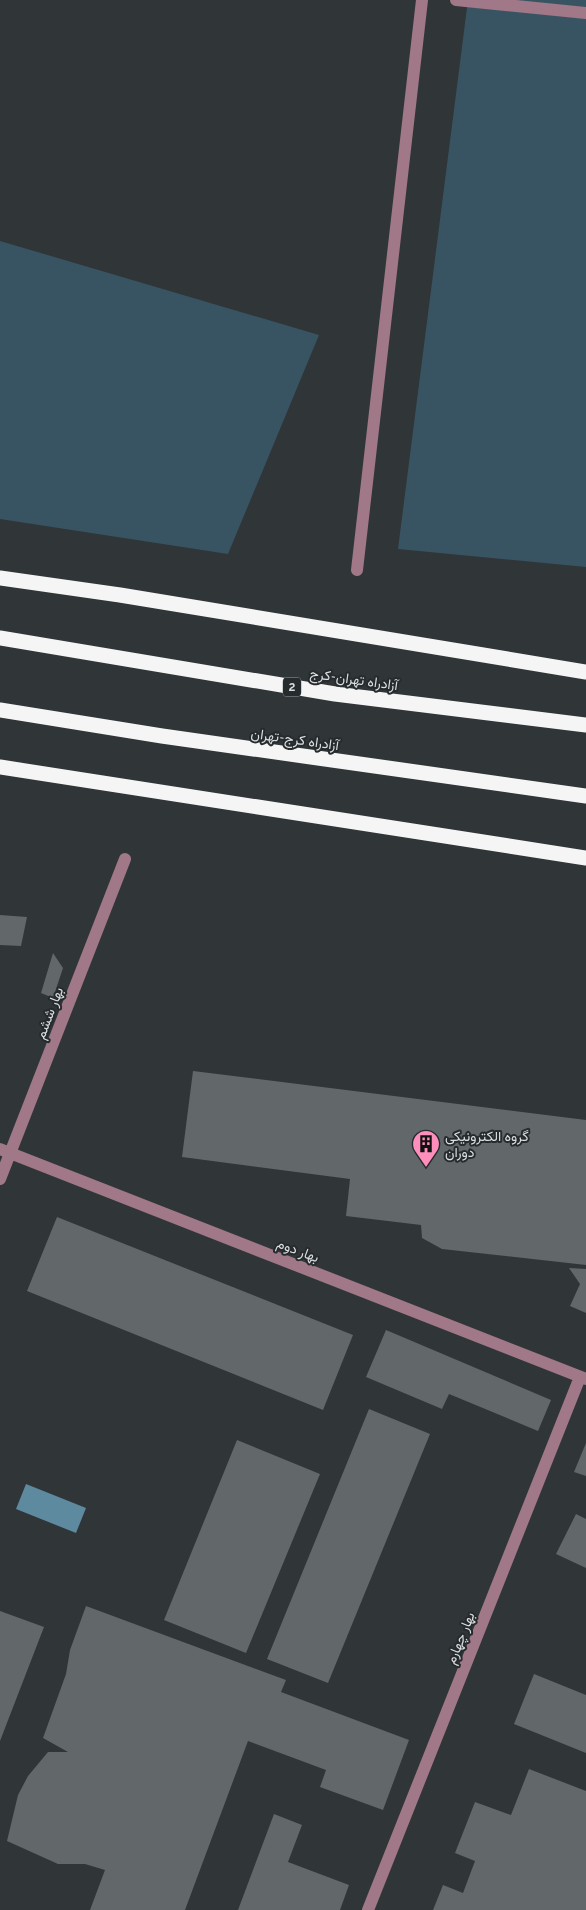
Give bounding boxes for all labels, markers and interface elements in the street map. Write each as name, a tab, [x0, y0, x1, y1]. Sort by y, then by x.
street label: آزادراه تهران-کرج	[308, 666, 401, 696]
road number: 2	[283, 678, 301, 696]
street label: آزادراه کرج-تهران	[249, 726, 342, 756]
street label: بهار ششم	[33, 985, 68, 1042]
building icon: گروه الکترونیکی دوران	[411, 1129, 441, 1168]
place label: گروه الکترونیکی دوران	[445, 1129, 529, 1162]
street label: بهار دوم	[274, 1236, 321, 1267]
street label: بهار چهارم	[443, 1610, 480, 1667]

